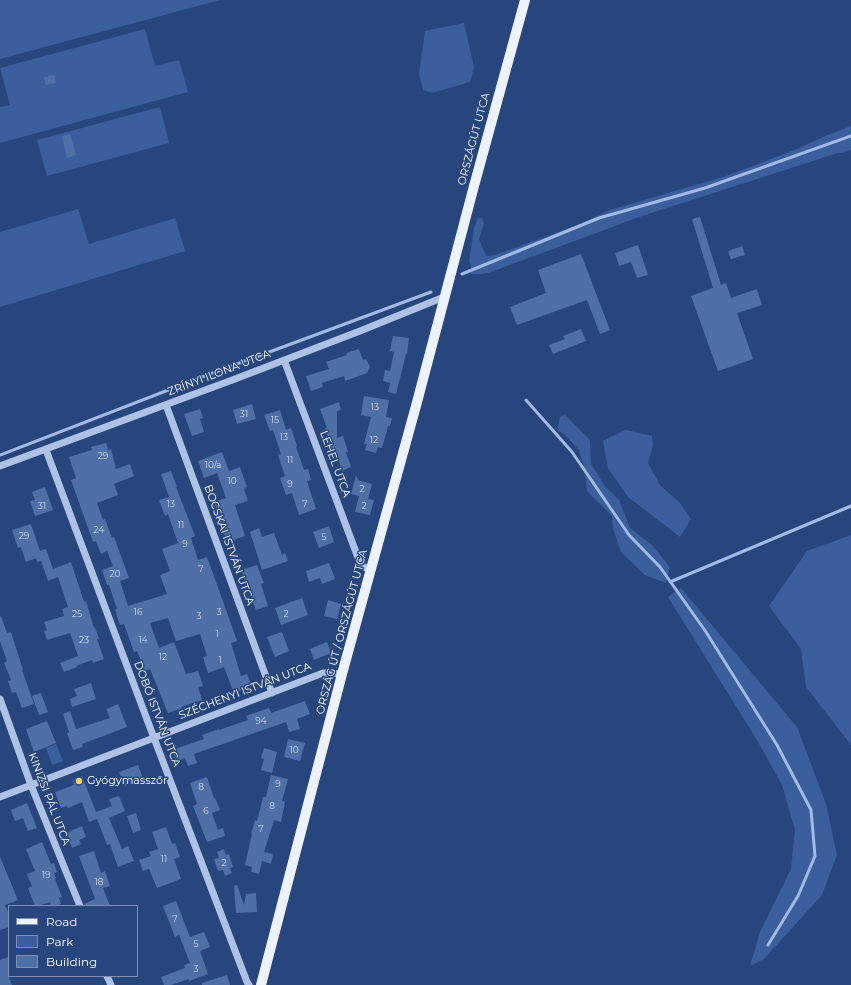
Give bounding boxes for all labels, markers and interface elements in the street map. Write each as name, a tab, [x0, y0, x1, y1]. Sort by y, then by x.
street label: ORSZÁGÚT UTCA	[455, 91, 493, 187]
street label: ZRÍNYI ILONA UTCA	[166, 347, 272, 399]
house number: 13	[371, 402, 379, 412]
house number: 31	[240, 409, 248, 419]
house number: 15	[271, 415, 279, 425]
street label: LEHEL UTCA	[317, 429, 353, 499]
house number: 13	[280, 432, 288, 442]
house number: 12	[370, 435, 378, 445]
house number: 29	[98, 451, 108, 461]
house number: 11	[287, 455, 293, 465]
house number: 10/a	[205, 460, 221, 470]
house number: 10	[227, 476, 237, 486]
house number: 9	[287, 479, 293, 489]
street label: BOCSKAI ISTVÁN UTCA	[201, 483, 257, 607]
house number: 2	[359, 484, 365, 494]
house number: 13	[167, 499, 175, 509]
house number: 7	[302, 499, 308, 509]
house number: 31	[38, 501, 46, 511]
house number: 2	[361, 501, 367, 511]
house number: 11	[178, 520, 184, 530]
house number: 24	[94, 525, 104, 535]
house number: 29	[19, 531, 29, 541]
house number: 5	[321, 532, 327, 542]
house number: 9	[182, 539, 188, 549]
street label: ORSZÁG ÚT / ORSZÁGÚT UTCA	[314, 548, 370, 716]
house number: 7	[198, 564, 204, 574]
house number: 20	[109, 569, 121, 579]
house number: 16	[134, 607, 142, 617]
house number: 3	[216, 607, 222, 617]
house number: 25	[72, 609, 82, 619]
house number: 2	[283, 609, 289, 619]
house number: 3	[196, 611, 202, 621]
house number: 1	[215, 629, 219, 639]
house number: 23	[79, 635, 89, 645]
house number: 14	[138, 635, 148, 645]
house number: 12	[159, 652, 167, 662]
house number: 1	[218, 655, 222, 665]
street label: DOBÓ ISTVÁN UTCA	[131, 659, 183, 769]
street label: SZÉCHENYI ISTVÁN UTCA	[177, 660, 313, 722]
house number: 94	[255, 716, 267, 726]
house number: 10	[289, 745, 299, 755]
street label: KINIZSI PÁL UTCA	[25, 751, 73, 847]
place label: Gyógymasszőr	[87, 774, 167, 788]
marker: Gyógymasszőr	[74, 776, 84, 786]
house number: 9	[275, 779, 281, 789]
house number: 8	[198, 782, 204, 792]
house number: 8	[269, 801, 275, 811]
house number: 6	[203, 806, 209, 816]
house number: 7	[258, 824, 264, 834]
house number: 11	[161, 854, 167, 864]
house number: 2	[221, 858, 227, 868]
house number: 19	[42, 870, 50, 880]
house number: 18	[95, 877, 103, 887]
legend	[8, 905, 138, 977]
text: Road	[46, 914, 77, 929]
house number: 7	[172, 914, 178, 924]
text: Park	[46, 934, 73, 949]
house number: 5	[193, 939, 199, 949]
text: Building	[46, 954, 97, 969]
house number: 3	[193, 964, 199, 974]

